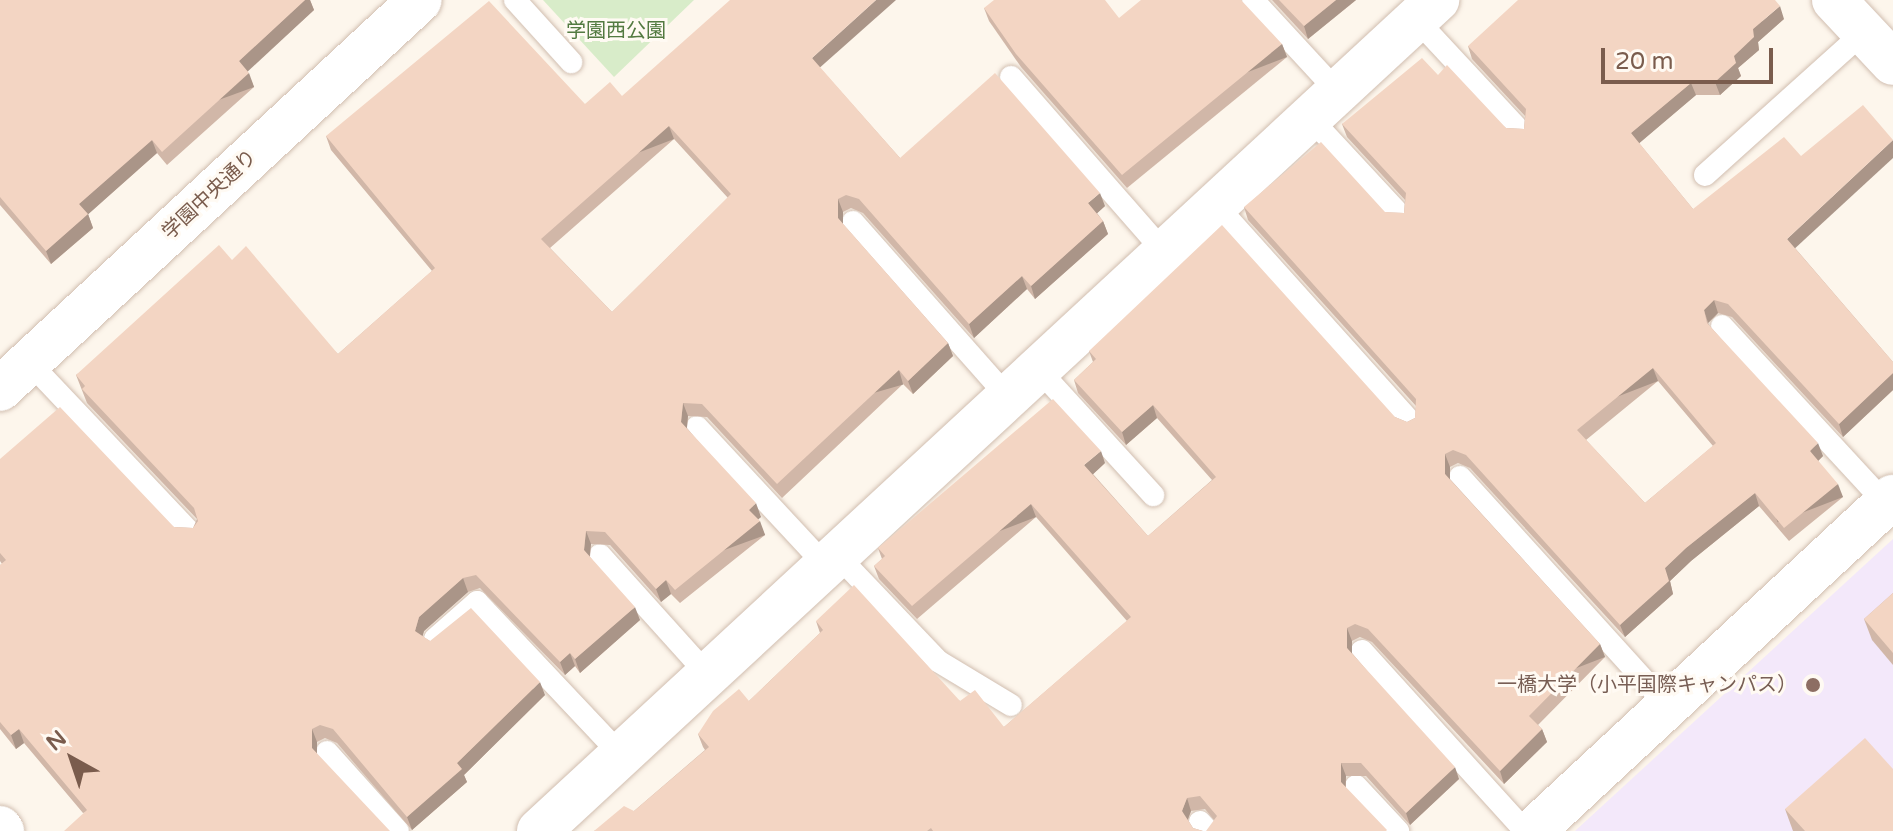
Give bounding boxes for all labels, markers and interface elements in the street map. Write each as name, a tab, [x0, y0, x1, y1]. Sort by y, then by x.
park label: 学園西公園	[566, 19, 666, 43]
scale bar	[1605, 32, 1777, 82]
text: 20 m	[1615, 47, 1673, 76]
street label: 学園中央通り	[158, 145, 262, 245]
place label: 一橋大学（小平国際キャンパス）	[1497, 673, 1797, 697]
marker: 一橋大学（小平国際キャンパス）	[1804, 676, 1822, 694]
north arrow	[32, 719, 112, 799]
text: N	[41, 725, 72, 756]

